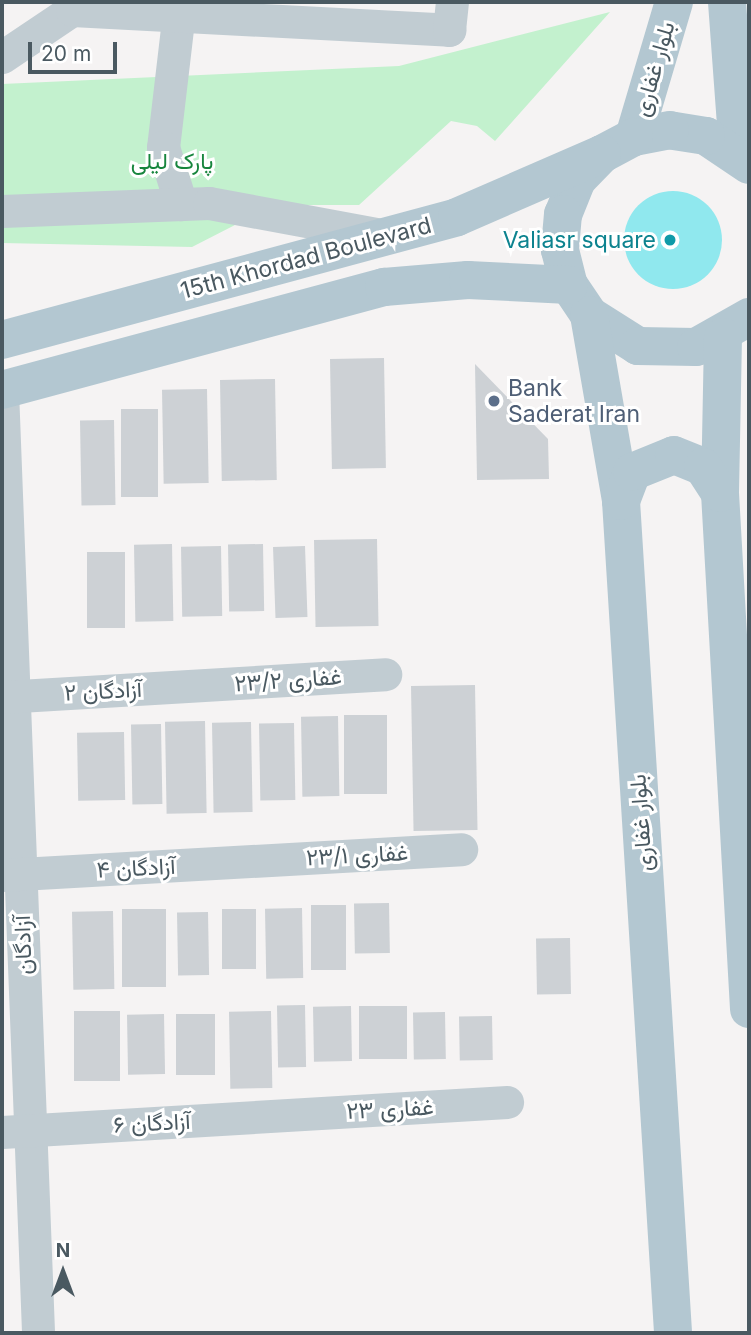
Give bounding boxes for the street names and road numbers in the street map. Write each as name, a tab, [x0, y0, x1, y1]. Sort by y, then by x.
street label: بلوار غفاری	[627, 18, 681, 120]
street label: 15th Khordad Boulevard	[178, 211, 434, 305]
street label: غفاری ۲۳/۲	[233, 662, 343, 698]
street label: آزادگان ۲	[63, 675, 143, 707]
street label: بلوار غفاری	[624, 773, 658, 873]
street label: غفاری ۲۳/۱	[305, 839, 409, 871]
street label: آزادگان ۴	[96, 852, 176, 884]
street label: آزادگان	[8, 915, 38, 975]
street label: غفاری ۲۳	[346, 1093, 434, 1125]
street label: آزادگان ۶	[113, 1107, 191, 1139]

